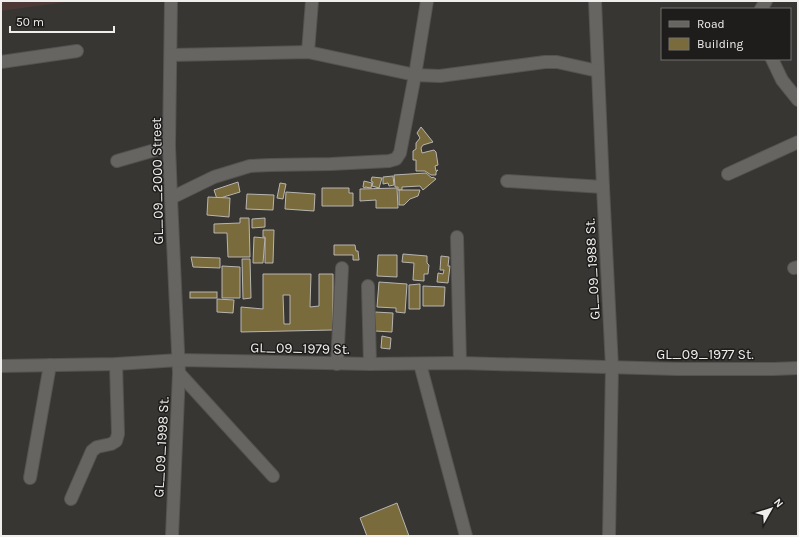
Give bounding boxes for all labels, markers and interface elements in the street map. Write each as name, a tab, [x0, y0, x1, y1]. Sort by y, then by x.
scale bar	[10, 8, 114, 34]
legend	[661, 8, 791, 60]
text: 50 m	[16, 15, 44, 29]
text: Road	[697, 17, 725, 31]
text: Building	[697, 37, 744, 51]
street label: GL_09_2000 Street	[148, 117, 167, 245]
street label: GL_09_1988 St.	[581, 217, 604, 320]
street label: GL_09_1979 St.	[250, 339, 350, 358]
street label: GL_09_1977 St.	[656, 346, 754, 363]
street label: GL_09_1998 St.	[150, 396, 173, 498]
north arrow	[751, 489, 791, 529]
text: N	[771, 496, 786, 510]

